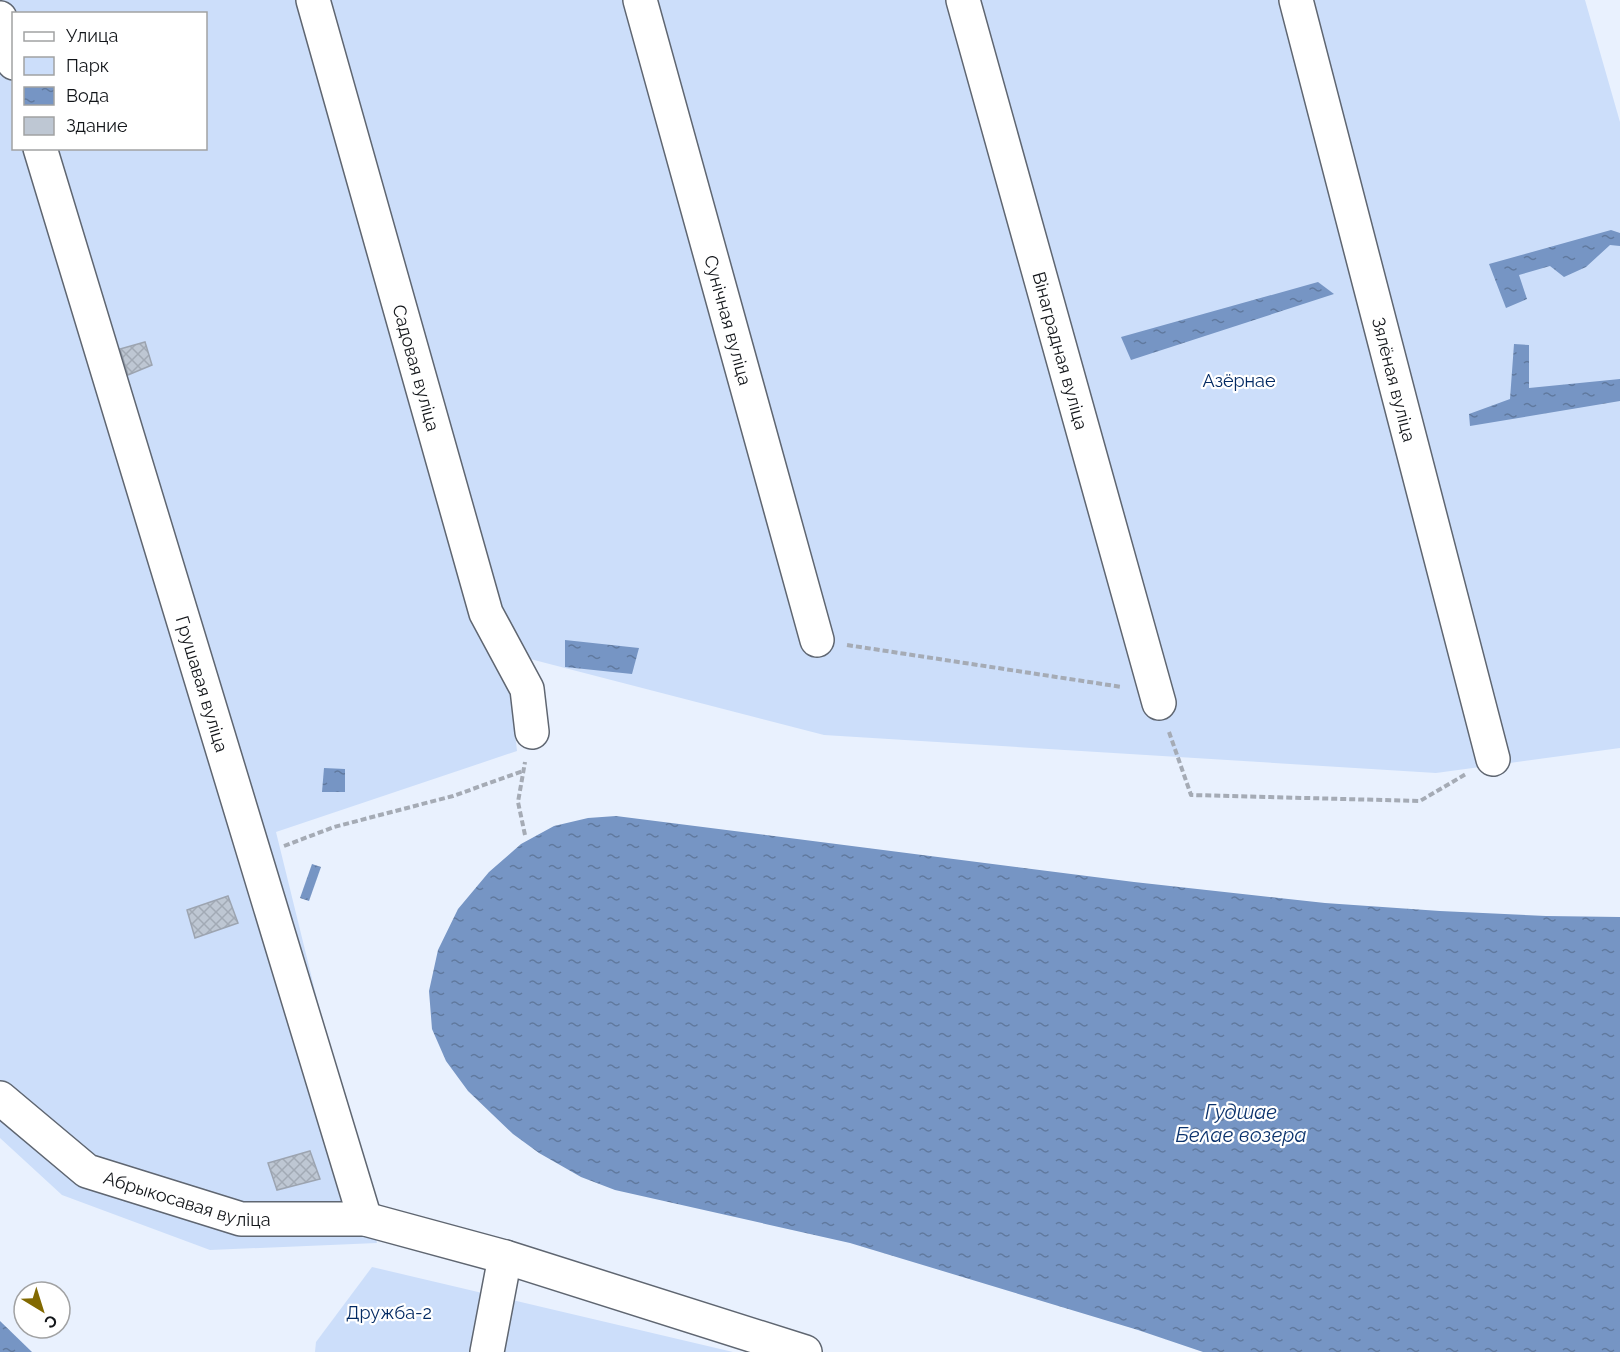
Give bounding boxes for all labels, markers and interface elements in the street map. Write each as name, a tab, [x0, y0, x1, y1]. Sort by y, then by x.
legend	[12, 12, 207, 150]
text: Улица	[66, 25, 118, 46]
text: Парк	[66, 55, 109, 76]
text: Вода	[66, 85, 109, 106]
text: Здание	[66, 115, 128, 136]
street label: Сунічная вуліца	[701, 253, 756, 387]
street label: Вінаградная вуліца	[1029, 269, 1093, 432]
street label: Садовая вуліца	[389, 302, 445, 433]
street label: Зялёная вуліца	[1368, 315, 1421, 444]
park label: Азёрнае	[1203, 370, 1276, 391]
street label: Грушавая вуліца	[172, 613, 233, 755]
water label: Гудшае Белае возера	[1176, 1100, 1306, 1147]
street label: Абрыкосавая вуліца	[101, 1166, 270, 1230]
north arrow	[12, 1280, 72, 1340]
park label: Дружба-2	[346, 1302, 432, 1323]
text: С	[41, 1311, 61, 1332]

